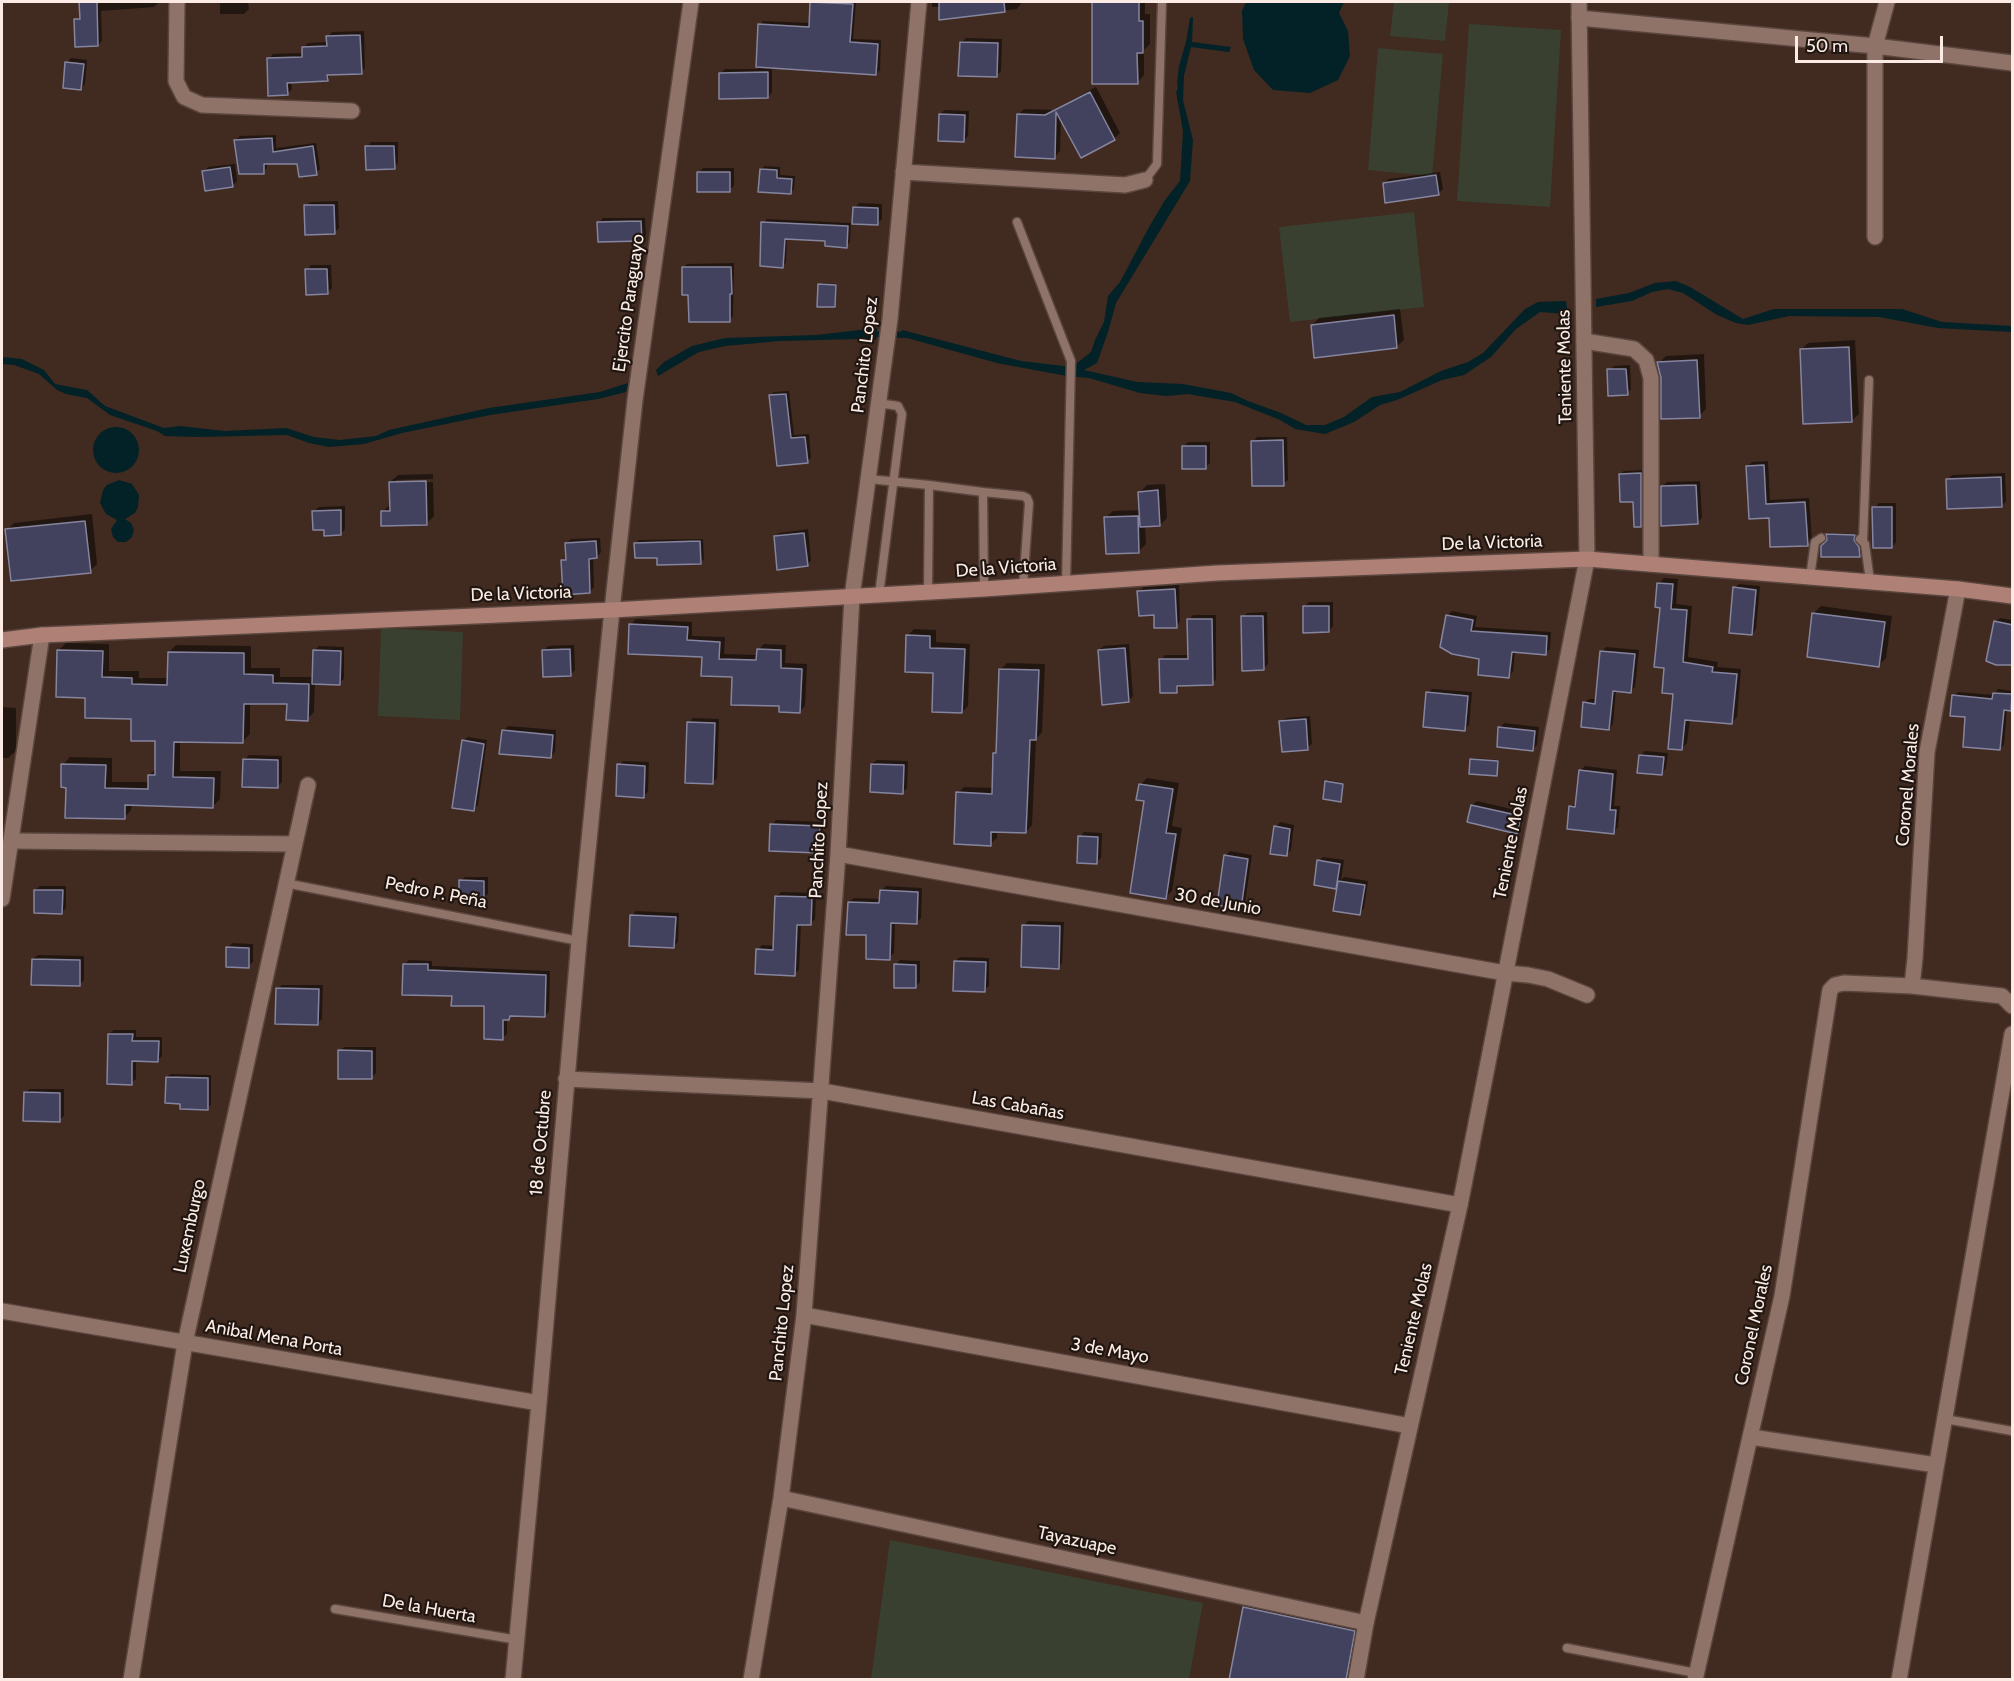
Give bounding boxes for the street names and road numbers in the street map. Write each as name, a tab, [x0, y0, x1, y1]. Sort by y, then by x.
street label: Ejercito Paraguayo	[609, 233, 649, 373]
street label: Panchito Lopez	[847, 296, 883, 414]
street label: Teniente Molas	[1553, 310, 1577, 424]
street label: De la Victoria	[1441, 530, 1543, 556]
street label: De la Victoria	[955, 554, 1057, 582]
street label: De la Victoria	[470, 581, 572, 607]
street label: Coronel Morales	[1892, 723, 1924, 847]
street label: Panchito Lopez	[805, 781, 833, 899]
street label: Teniente Molas	[1489, 785, 1533, 901]
street label: Pedro P. Peña	[383, 873, 489, 913]
street label: 30 de Junio	[1173, 884, 1263, 920]
street label: Las Cabañas	[970, 1087, 1066, 1125]
street label: 18 de Octubre	[526, 1089, 556, 1197]
street label: Luxemburgo	[170, 1177, 210, 1275]
street label: Teniente Molas	[1391, 1261, 1437, 1377]
street label: Coronel Morales	[1731, 1263, 1777, 1387]
street label: Panchito Lopez	[765, 1264, 799, 1382]
street label: Anibal Mena Porta	[204, 1315, 344, 1361]
street label: 3 de Mayo	[1069, 1334, 1151, 1368]
street label: Tayazuape	[1036, 1522, 1118, 1560]
street label: De la Huerta	[380, 1590, 478, 1628]

